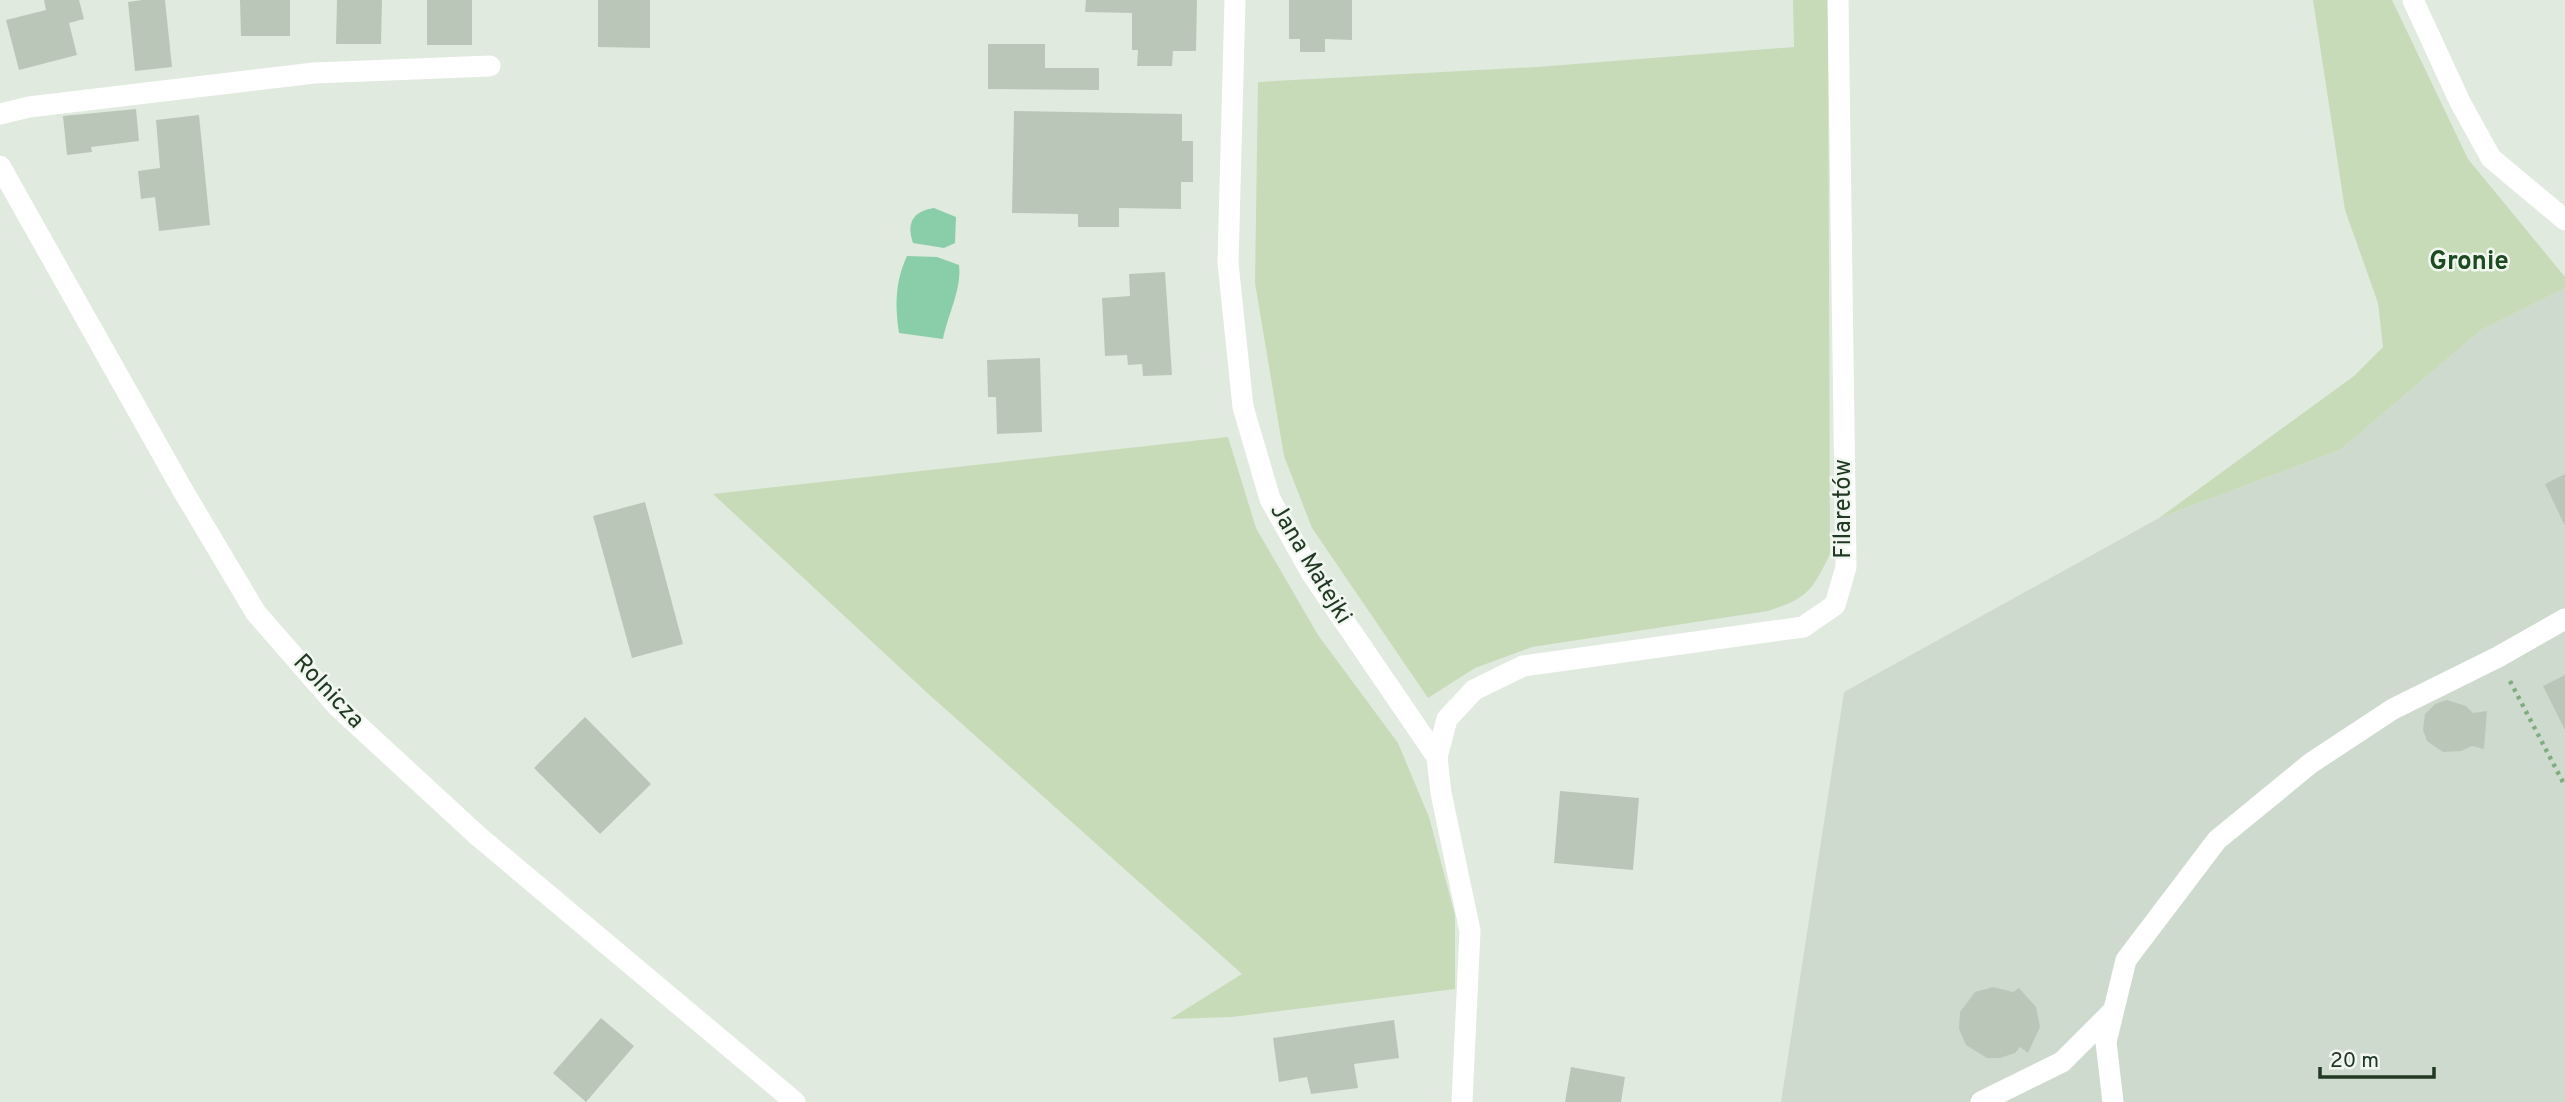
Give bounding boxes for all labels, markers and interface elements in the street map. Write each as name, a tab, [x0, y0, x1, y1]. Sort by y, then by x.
district label: Gronie	[2429, 246, 2509, 279]
street label: Filaretów	[1829, 459, 1859, 559]
street label: Jana Matejki	[1262, 498, 1358, 630]
street label: Rolnicza	[286, 648, 370, 736]
scale bar	[2320, 1036, 2434, 1080]
text: 20 m	[2330, 1048, 2379, 1075]

